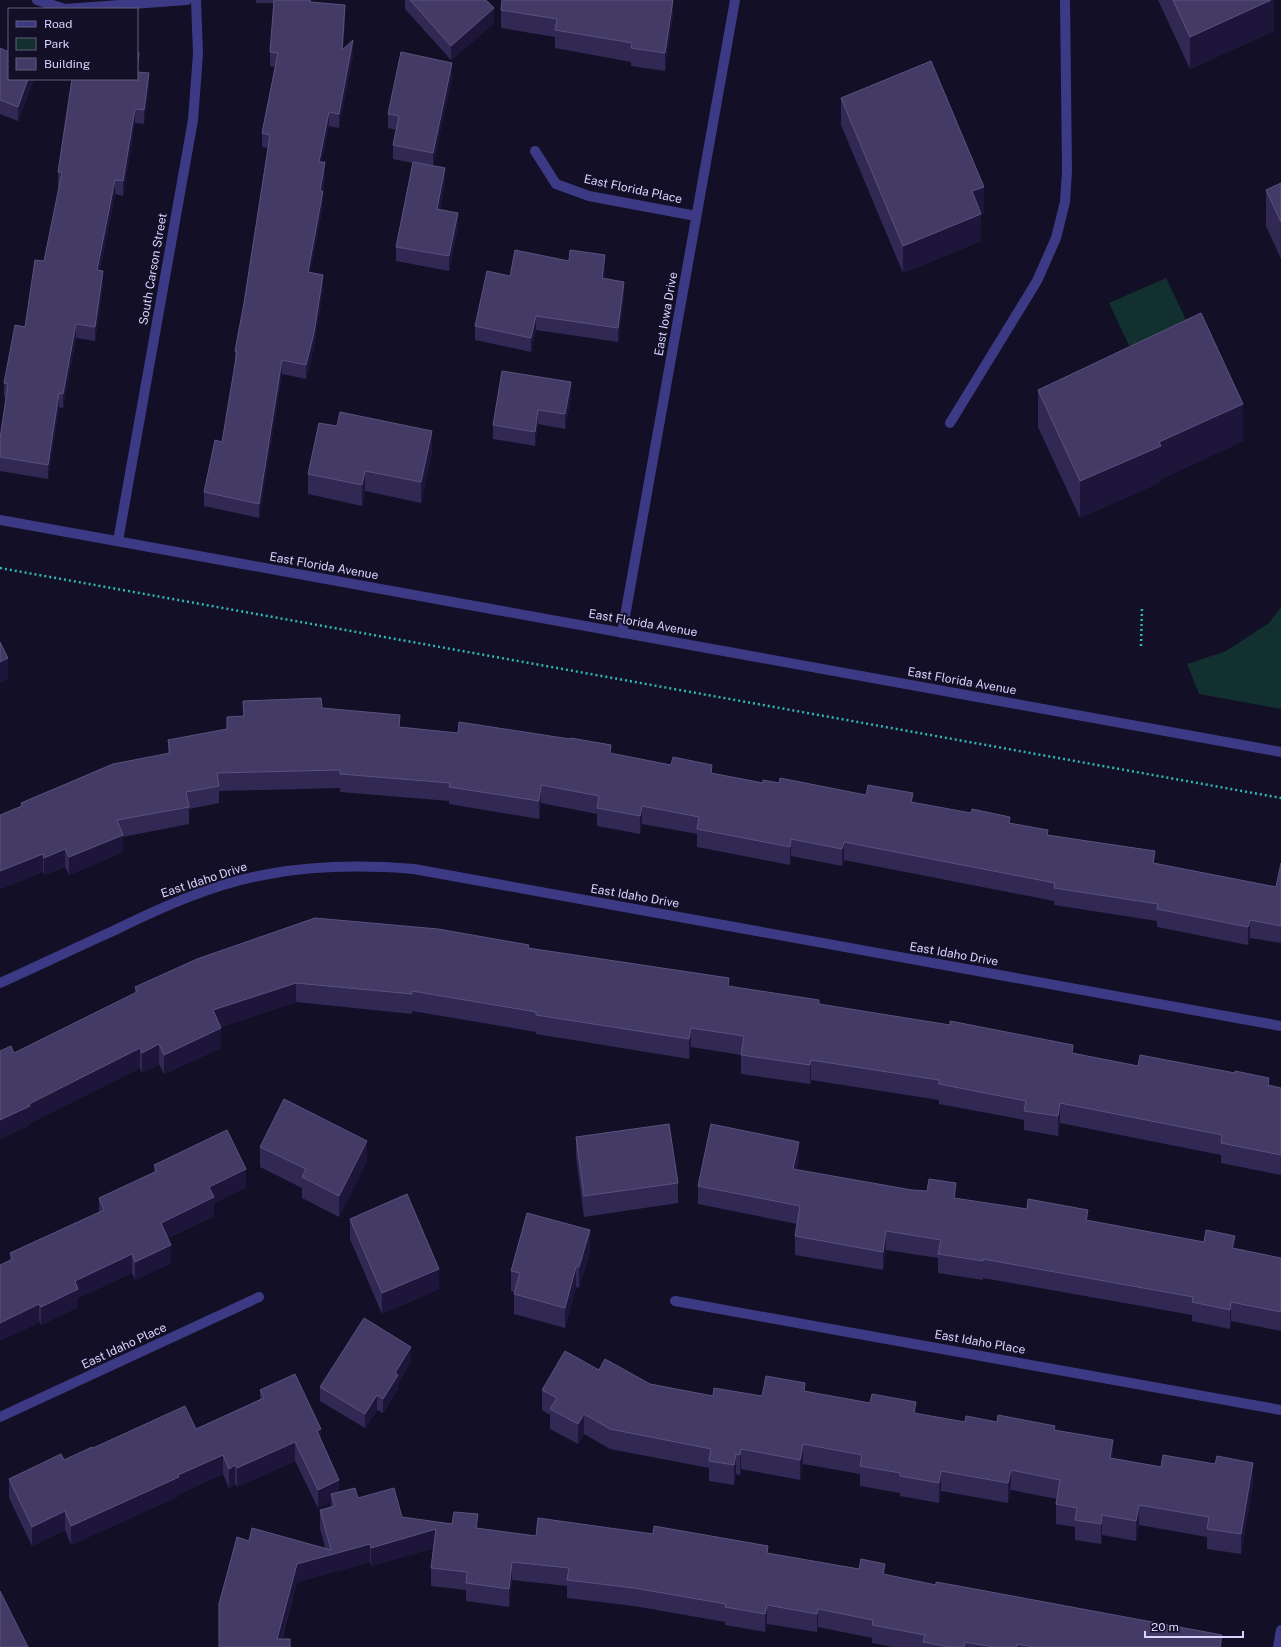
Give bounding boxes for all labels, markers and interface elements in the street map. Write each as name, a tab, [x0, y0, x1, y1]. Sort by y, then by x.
legend	[8, 8, 138, 80]
text: Road	[44, 17, 72, 31]
text: Park	[44, 37, 70, 51]
text: Building	[44, 57, 90, 71]
street label: East Florida Place	[583, 172, 684, 206]
street label: South Carson Street	[136, 212, 170, 326]
street label: East Iowa Drive	[652, 271, 680, 357]
street label: East Florida Avenue	[268, 550, 380, 583]
street label: East Florida Avenue	[587, 607, 699, 640]
street label: East Florida Avenue	[906, 665, 1018, 698]
street label: East Idaho Drive	[159, 859, 249, 901]
street label: East Idaho Drive	[590, 881, 681, 911]
street label: East Idaho Drive	[909, 939, 1000, 969]
street label: East Idaho Place	[79, 1320, 169, 1372]
street label: East Idaho Place	[933, 1327, 1027, 1357]
scale bar	[1145, 1613, 1243, 1639]
text: 20 m	[1151, 1620, 1179, 1634]

